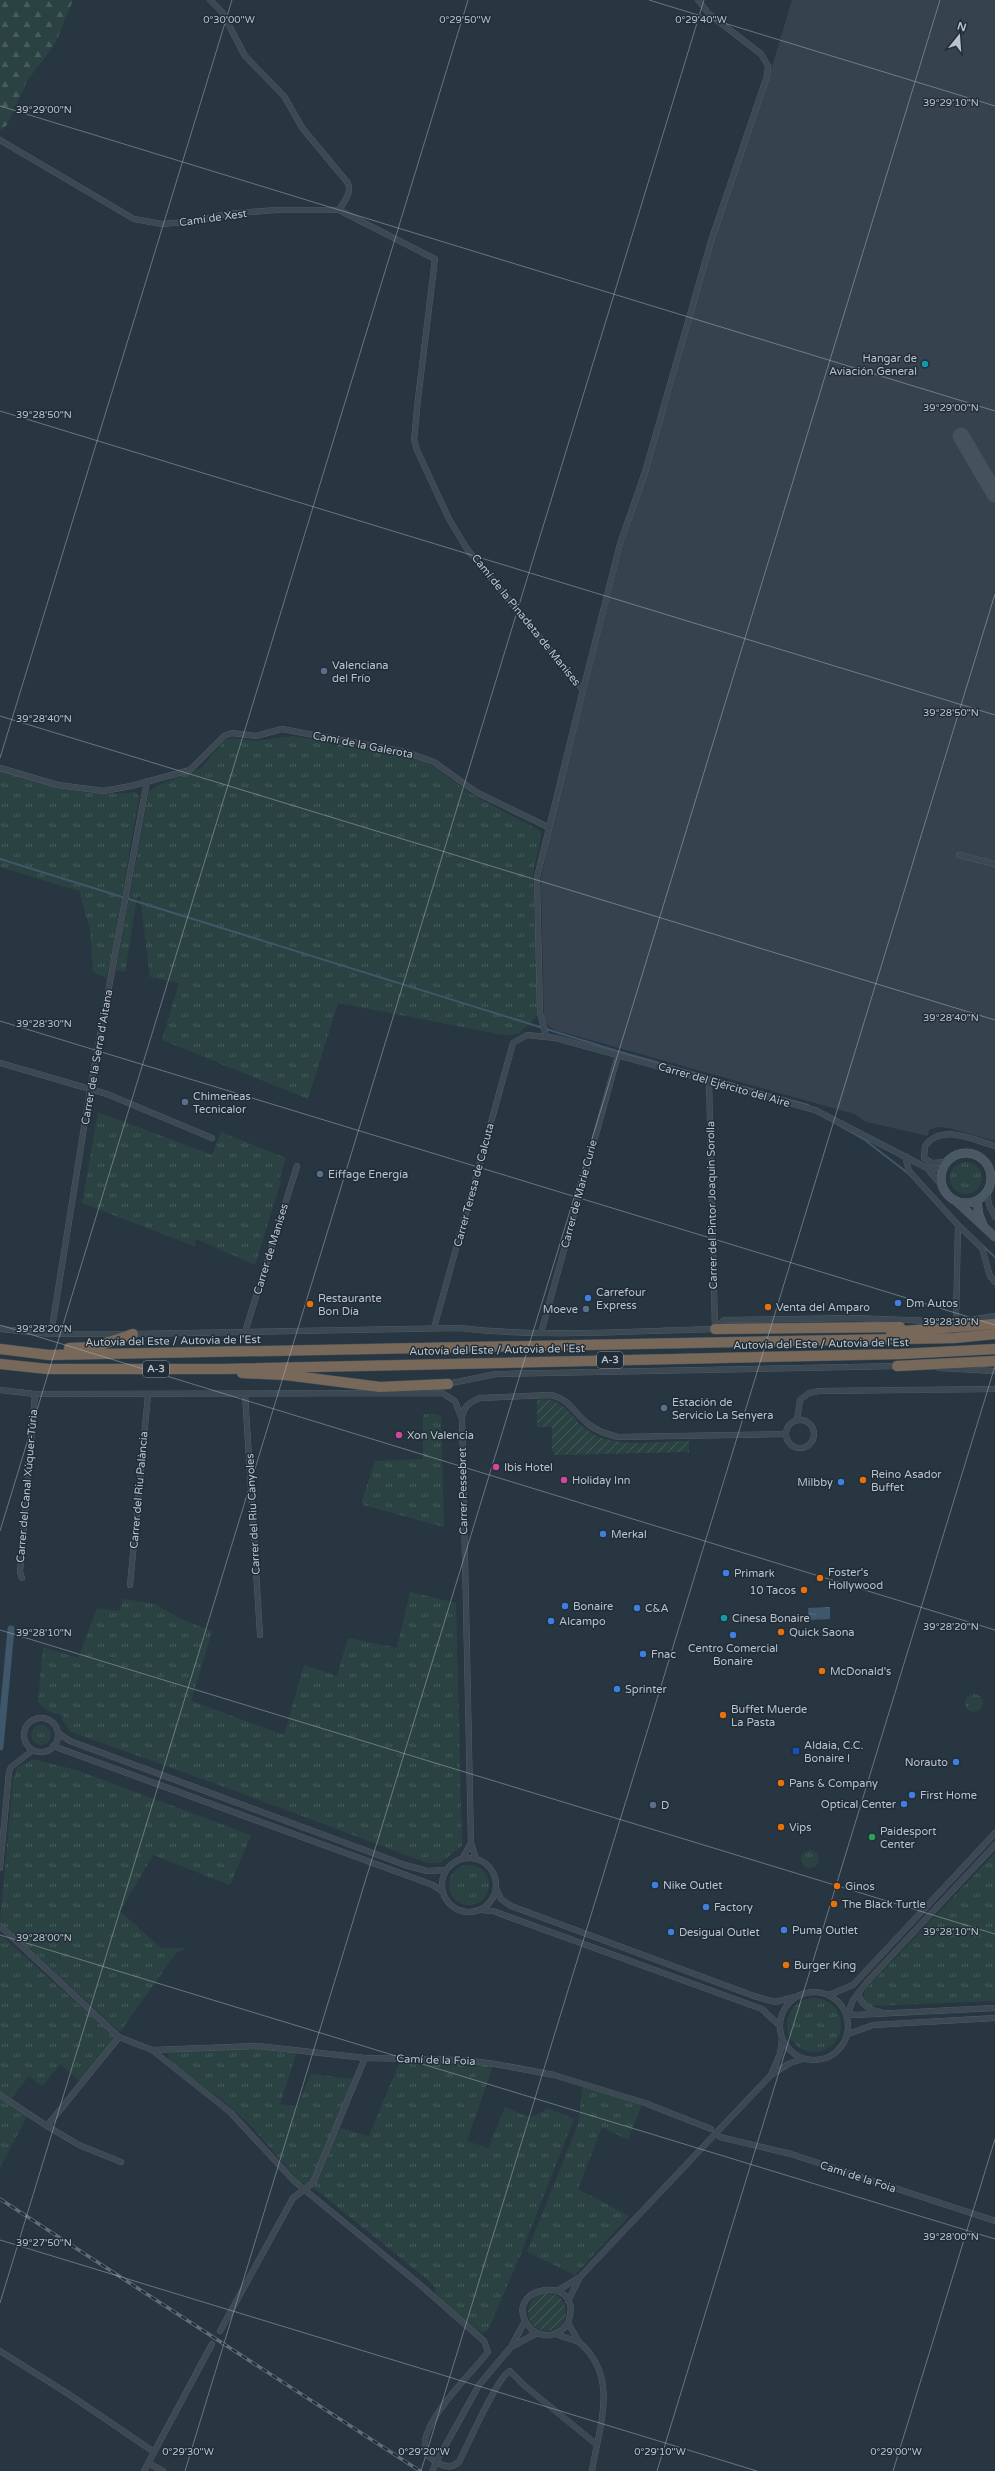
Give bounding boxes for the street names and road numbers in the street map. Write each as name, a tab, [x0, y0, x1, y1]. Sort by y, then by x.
street label: Camí de Xest	[178, 207, 248, 229]
street label: Camí de la Pinadeta de Manises	[469, 552, 583, 688]
street label: Camí de la Galerota	[312, 729, 414, 761]
street label: Carrer de la Serra d'Aitana	[79, 988, 115, 1126]
street label: Carrer del Ejército del Aire	[657, 1060, 791, 1110]
street label: Carrer del Pintor Joaquín Sorolla	[704, 1121, 720, 1289]
street label: Carrer Teresa de Calcuta	[451, 1122, 497, 1248]
street label: Carrer de Marie Curie	[558, 1138, 600, 1250]
street label: Carrer de Manises	[251, 1202, 291, 1296]
street label: Autovía del Este / Autovia de l'Est	[85, 1333, 261, 1349]
street label: Autovía del Este / Autovia de l'Est	[733, 1336, 909, 1352]
street label: Autovía del Este / Autovia de l'Est	[409, 1342, 585, 1358]
road number: A-3	[597, 1352, 623, 1368]
road number: A-3	[143, 1361, 169, 1377]
street label: Carrer del Canal Xúquer-Túria	[14, 1409, 40, 1563]
street label: Carrer del Riu Palància	[127, 1431, 151, 1549]
street label: Carrer Pessebret	[456, 1447, 470, 1535]
street label: Carrer del Riu Canyoles	[243, 1453, 263, 1575]
street label: Camí de la Foia	[396, 2052, 476, 2068]
street label: Camí de la Foia	[818, 2159, 898, 2195]

